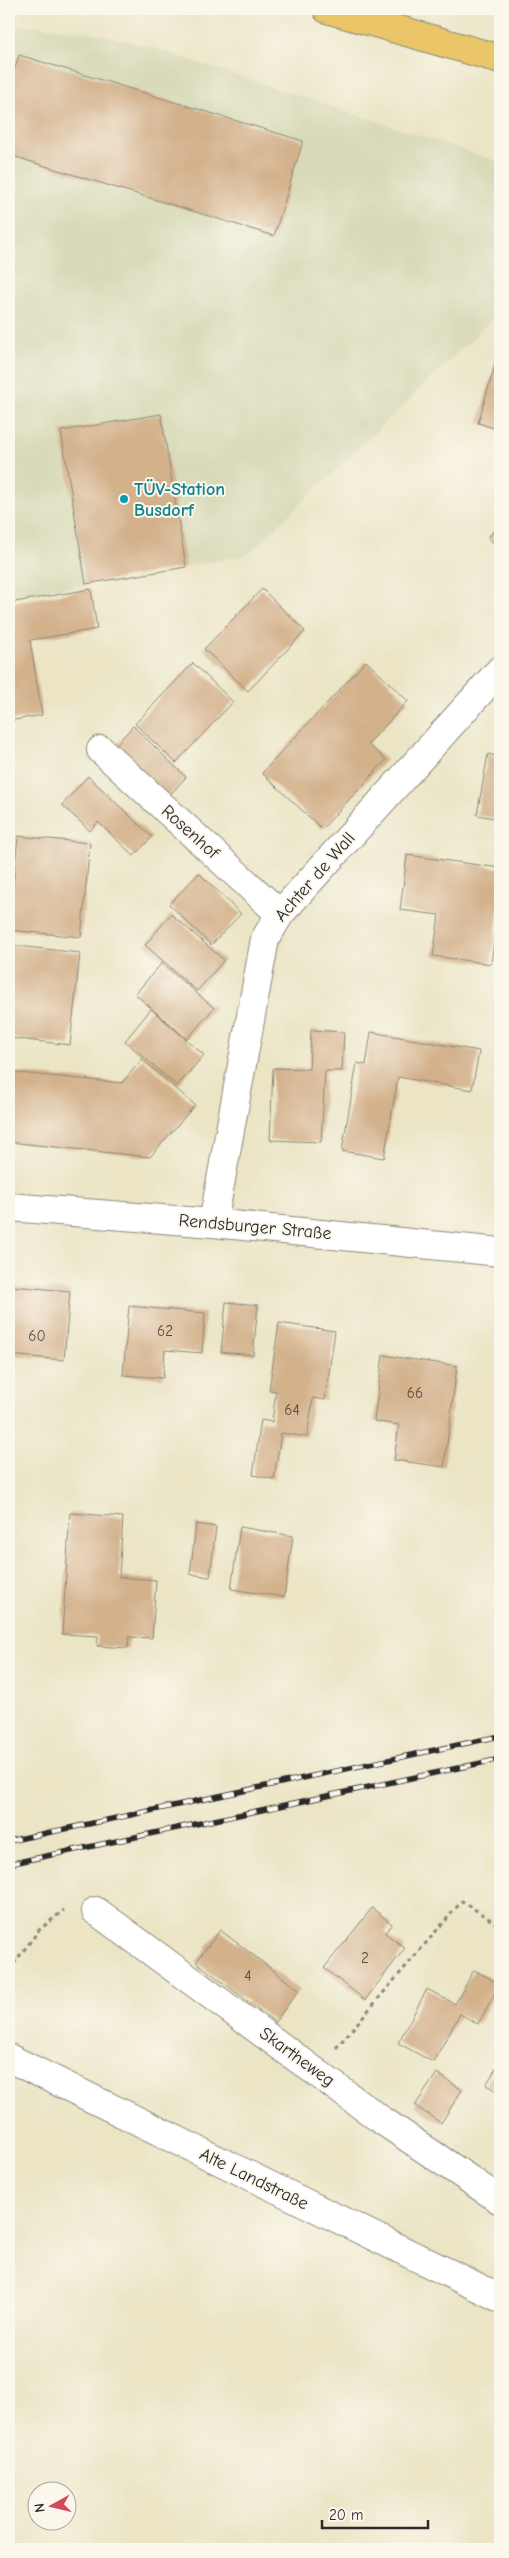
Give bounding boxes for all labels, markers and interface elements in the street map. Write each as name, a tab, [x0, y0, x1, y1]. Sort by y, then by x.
place label: TÜV-Station Busdorf	[134, 479, 225, 521]
marker: TÜV-Station Busdorf	[118, 493, 130, 505]
street label: Rosenhof	[157, 801, 224, 864]
street label: Achter de Wall	[270, 828, 360, 926]
street label: Rendsburger Straße	[178, 1210, 332, 1244]
house number: 62	[157, 1322, 173, 1340]
house number: 60	[28, 1327, 46, 1345]
house number: 66	[407, 1384, 423, 1402]
house number: 64	[284, 1401, 300, 1419]
house number: 2	[361, 1949, 369, 1967]
house number: 4	[244, 1967, 252, 1985]
street label: Skartheweg	[255, 2023, 339, 2091]
street label: Alte Landstraße	[196, 2144, 312, 2214]
north arrow	[28, 2480, 78, 2530]
scale bar	[322, 2498, 428, 2530]
text: N	[31, 2502, 49, 2513]
text: 20 m	[329, 2506, 363, 2524]

